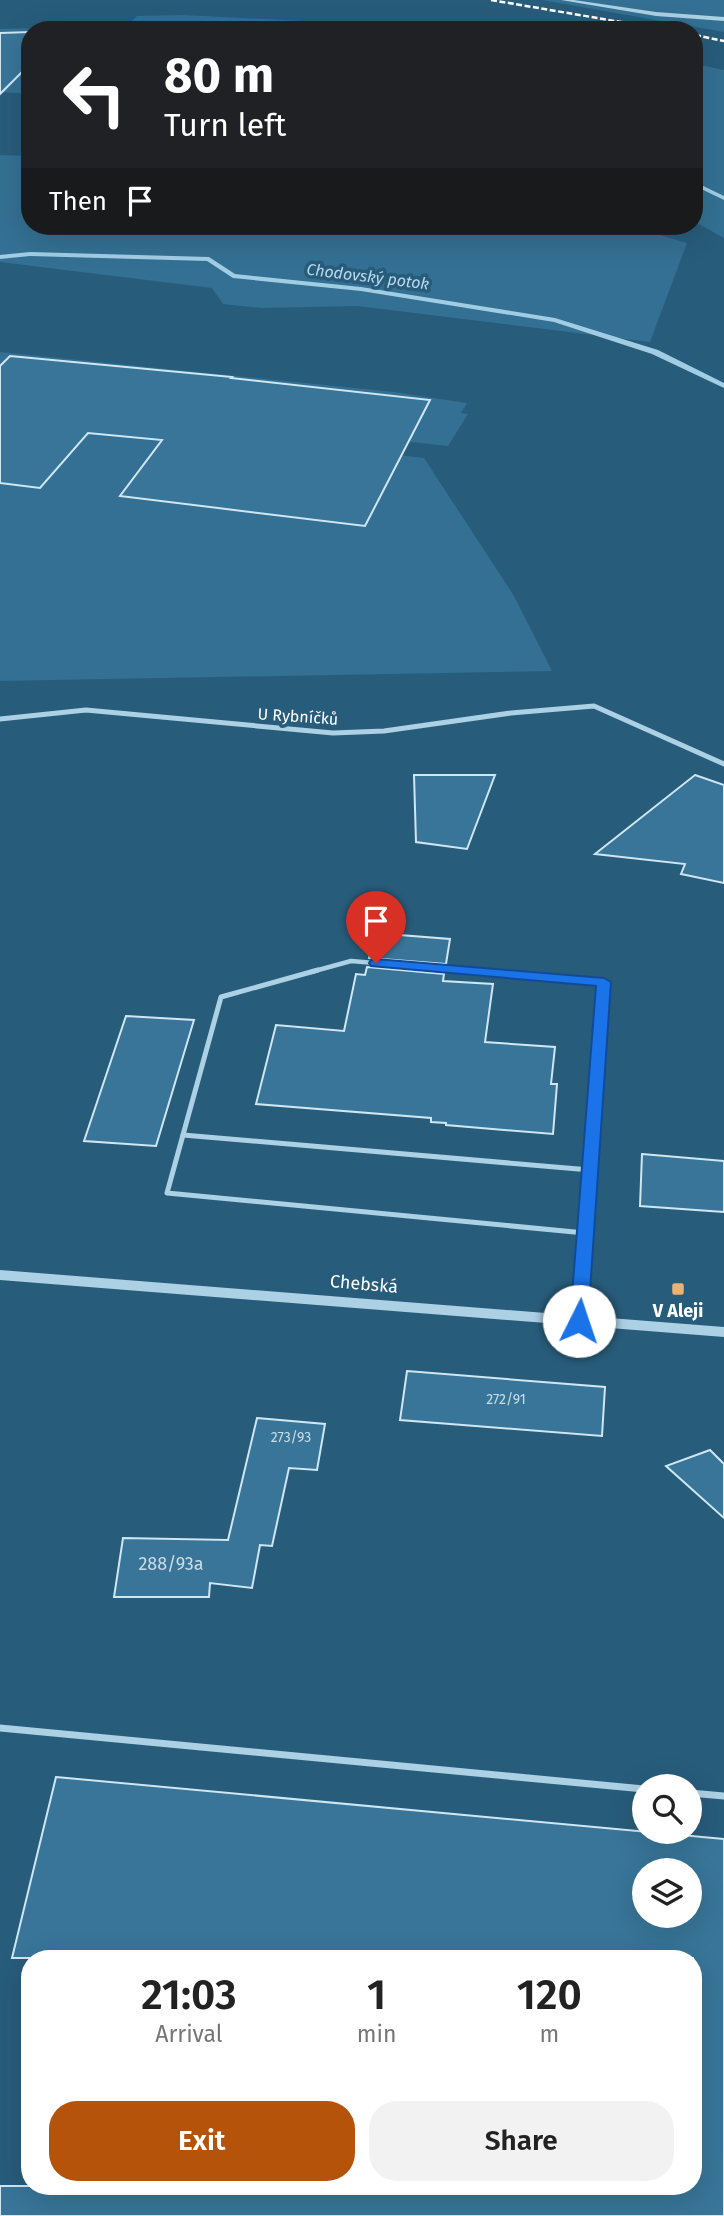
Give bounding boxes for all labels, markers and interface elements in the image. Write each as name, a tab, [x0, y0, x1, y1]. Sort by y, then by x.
text: 80 m	[164, 46, 274, 105]
icon: left	[49, 49, 140, 140]
text: Turn left	[164, 106, 286, 144]
icon: arrive	[121, 182, 159, 220]
text: Then	[49, 186, 107, 217]
water label: Chodovský potok	[306, 260, 431, 293]
street label: U Rybníčků	[257, 704, 339, 729]
pin	[346, 891, 406, 963]
icon: arrive	[357, 902, 395, 940]
street label: Chebská	[329, 1270, 399, 1298]
marker: V Aleji	[670, 1281, 686, 1297]
position arrow	[542, 1284, 616, 1358]
place label: V Aleji	[652, 1300, 703, 1322]
house number: 272/91	[486, 1391, 526, 1408]
house number: 273/93	[271, 1429, 311, 1446]
house number: 288/93a	[138, 1553, 204, 1575]
map controls	[632, 1774, 702, 1928]
button: search	[632, 1774, 702, 1844]
button: layers	[632, 1858, 702, 1928]
text: 21:03	[141, 1970, 237, 2020]
text: 1	[367, 1970, 386, 2020]
text: 120	[517, 1970, 582, 2020]
text: Arrival	[155, 2020, 223, 2048]
text: min	[357, 2020, 397, 2048]
text: m	[539, 2020, 559, 2048]
button: Exit	[49, 2101, 355, 2181]
button: Share	[369, 2101, 674, 2181]

